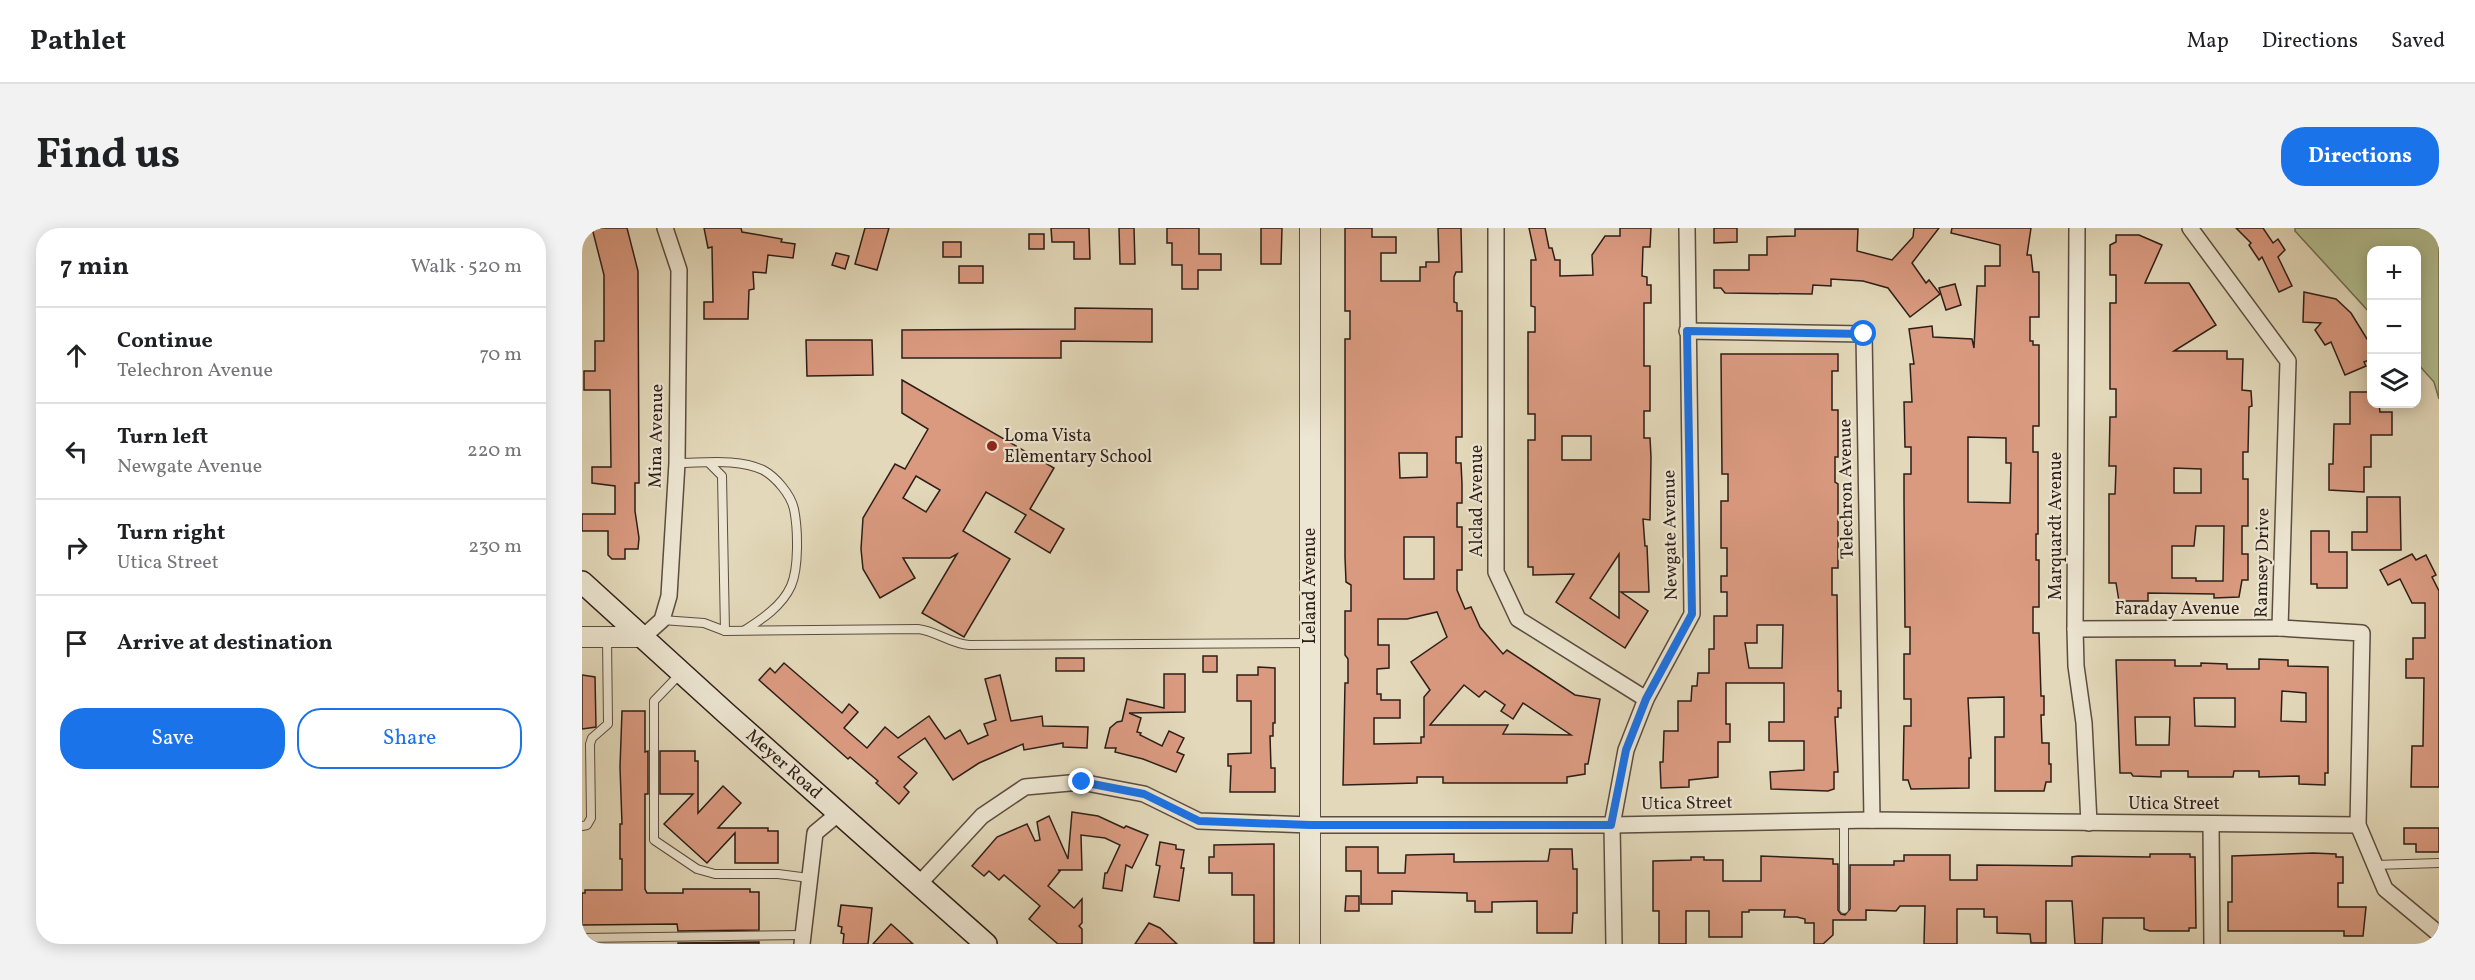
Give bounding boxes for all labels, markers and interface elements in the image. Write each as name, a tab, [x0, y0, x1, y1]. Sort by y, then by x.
text: Pathlet	[30, 22, 126, 61]
text: Map	[2187, 27, 2229, 56]
text: Directions	[2262, 27, 2358, 56]
text: Saved	[2391, 27, 2445, 56]
text: Find us	[36, 127, 180, 186]
button: Directions	[2281, 127, 2439, 186]
map controls	[2367, 246, 2421, 408]
button: +	[2367, 246, 2421, 300]
text: 7 min	[60, 249, 129, 285]
text: Walk · 520 m	[411, 253, 522, 281]
button: −	[2367, 300, 2421, 354]
route start	[1850, 320, 1876, 346]
text: Continue	[117, 326, 213, 357]
icon: ahead	[60, 339, 93, 372]
text: 70 m	[479, 341, 522, 369]
button: layers	[2367, 354, 2421, 408]
text: Telechron Avenue	[117, 357, 273, 385]
street label: Mina Avenue	[644, 384, 670, 488]
street label: Telechron Avenue	[1833, 419, 1861, 559]
text: Turn left	[117, 422, 208, 453]
place label: Loma Vista Elementary School	[1004, 424, 1152, 470]
icon: left	[60, 435, 93, 468]
text: 220 m	[467, 437, 522, 465]
marker: Loma Vista Elementary School	[985, 439, 999, 453]
street label: Alclad Avenue	[1465, 445, 1490, 557]
street label: Marquardt Avenue	[2044, 452, 2069, 600]
text: Newgate Avenue	[117, 453, 262, 481]
street label: Newgate Avenue	[1657, 469, 1685, 601]
street label: Ramsey Drive	[2250, 508, 2276, 618]
text: Turn right	[117, 518, 225, 549]
street label: Leland Avenue	[1298, 528, 1323, 644]
icon: right	[60, 531, 93, 564]
text: 230 m	[468, 533, 522, 561]
text: Utica Street	[117, 549, 219, 577]
street label: Faraday Avenue	[2115, 597, 2239, 622]
icon: arrive	[60, 627, 93, 660]
text: Arrive at destination	[117, 628, 333, 659]
button: Save	[60, 708, 285, 769]
button: Share	[297, 708, 522, 769]
street label: Meyer Road	[740, 724, 827, 805]
route end	[1068, 768, 1094, 794]
street label: Utica Street	[1641, 791, 1733, 817]
street label: Utica Street	[2128, 792, 2220, 817]

